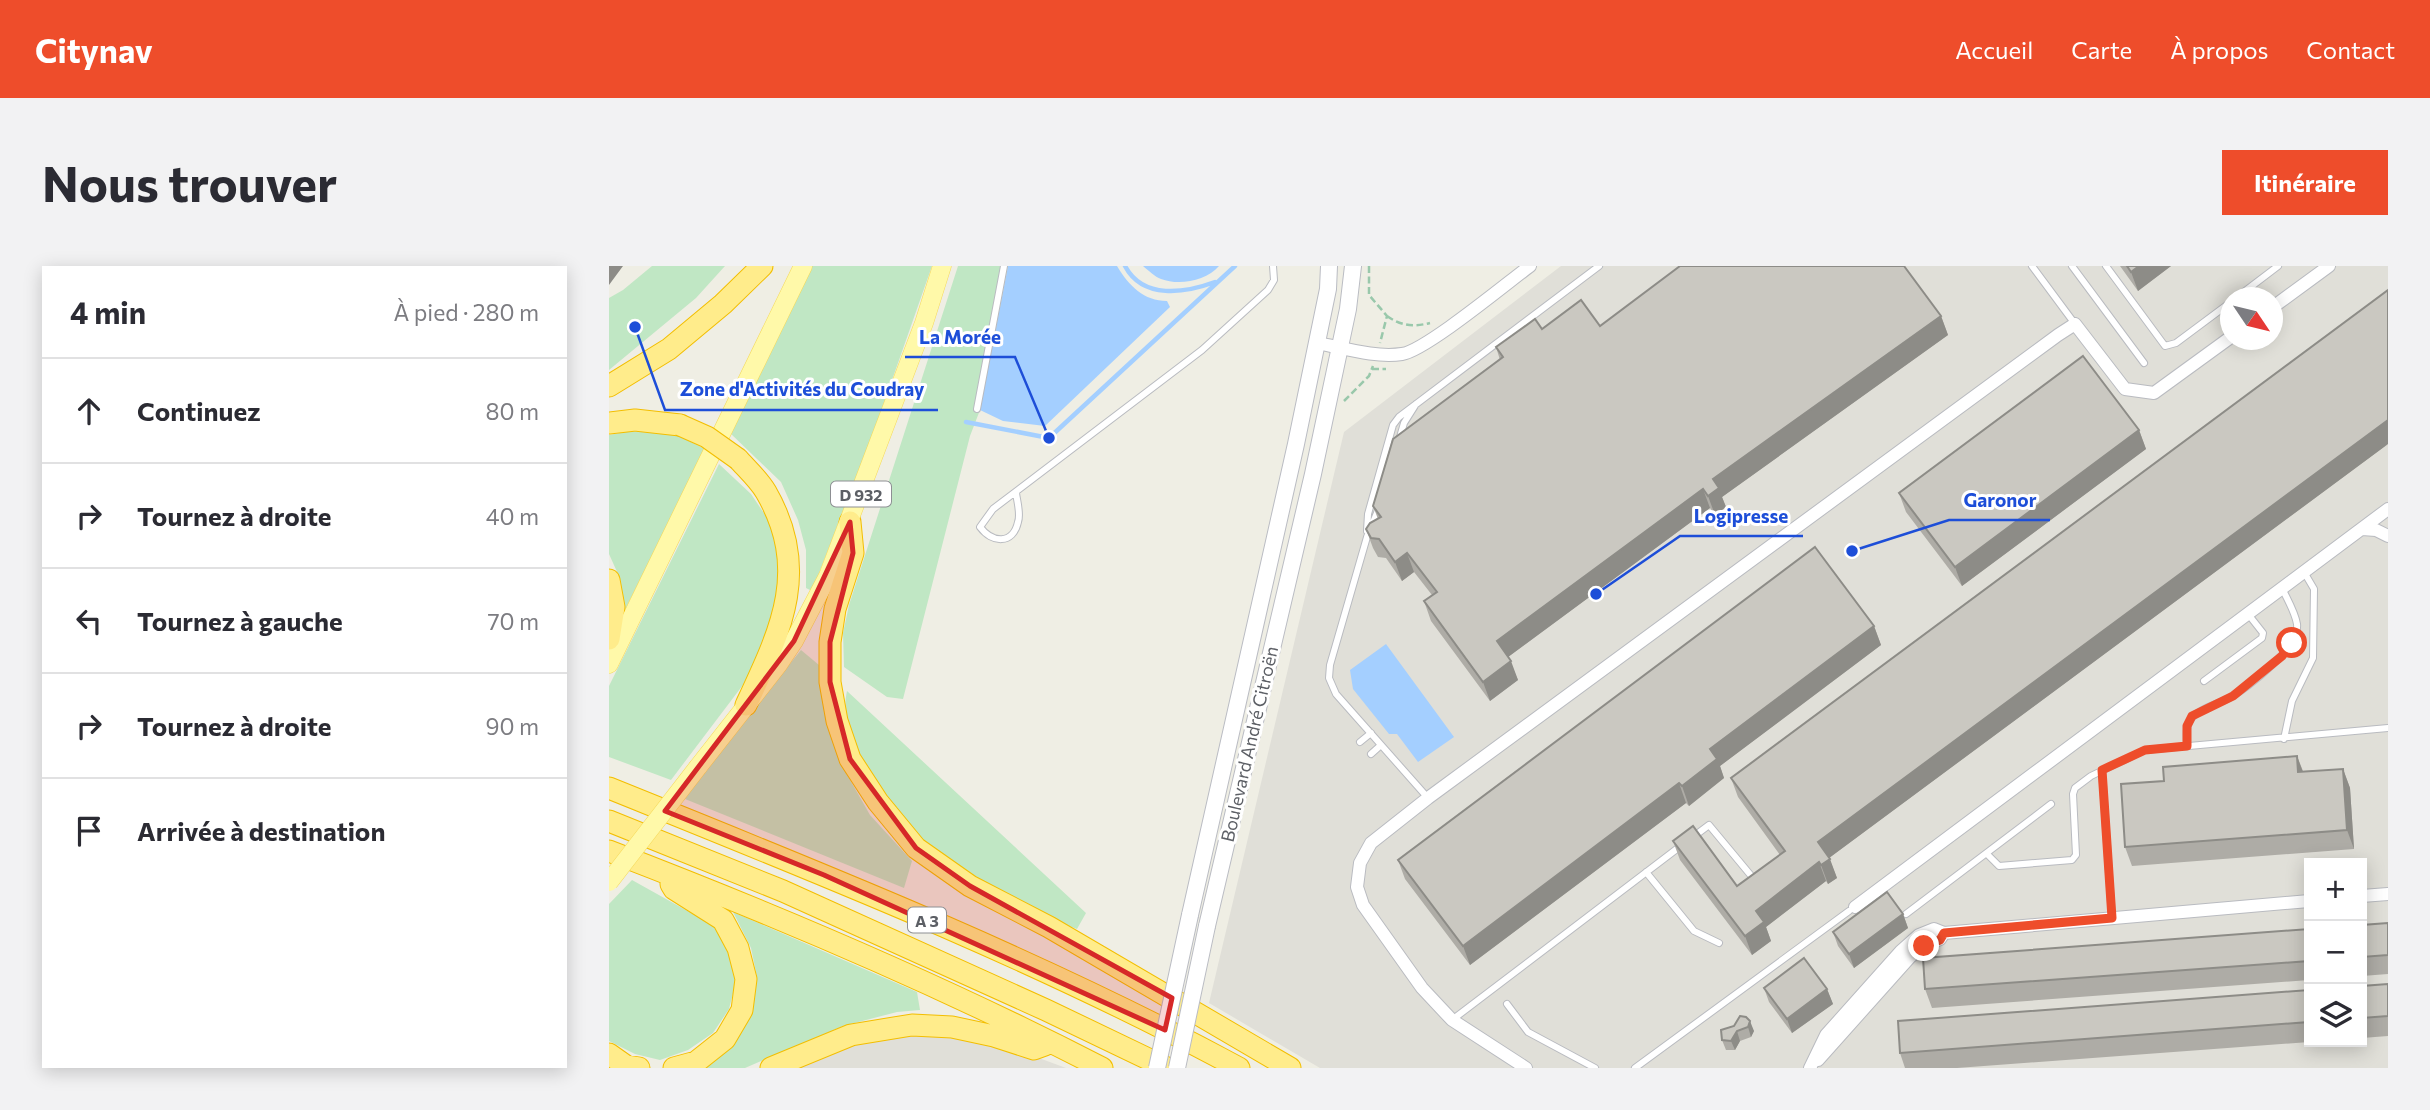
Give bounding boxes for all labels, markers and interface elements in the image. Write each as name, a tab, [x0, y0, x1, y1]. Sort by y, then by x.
text: Citynav	[35, 29, 153, 70]
text: Accueil	[1955, 35, 2033, 64]
text: Carte	[2071, 35, 2132, 64]
text: À propos	[2170, 35, 2268, 64]
text: Contact	[2306, 35, 2395, 64]
button: Itinéraire	[2222, 150, 2388, 215]
text: Nous trouver	[42, 152, 337, 212]
north arrow	[2220, 287, 2283, 350]
text: 4 min	[70, 293, 146, 330]
text: À pied · 280 m	[393, 298, 539, 326]
callout: La Morée	[905, 317, 1015, 357]
text: La Morée	[919, 325, 1001, 348]
callout: Zone d'Activités du Coudray	[665, 370, 938, 410]
text: Zone d'Activités du Coudray	[680, 377, 925, 400]
icon: ahead	[70, 392, 108, 430]
text: Continuez	[137, 395, 261, 426]
text: 80 m	[486, 397, 539, 425]
callout: Garonor	[1949, 480, 2050, 520]
road number: D 932	[831, 482, 891, 506]
text: Garonor	[1964, 488, 2037, 511]
callout: Logipresse	[1680, 496, 1803, 536]
icon: right	[70, 497, 108, 535]
text: Tournez à droite	[137, 500, 332, 531]
text: 40 m	[486, 502, 539, 530]
text: Logipresse	[1694, 504, 1788, 527]
icon: left	[70, 602, 108, 640]
text: Tournez à gauche	[137, 605, 343, 636]
text: 70 m	[487, 607, 539, 635]
route start	[2276, 627, 2307, 658]
street label: Boulevard André Citroën	[1216, 644, 1282, 844]
icon: right	[70, 707, 108, 745]
text: Tournez à droite	[137, 710, 332, 741]
text: 90 m	[486, 712, 539, 740]
icon: arrive	[70, 812, 108, 850]
text: Arrivée à destination	[137, 815, 385, 846]
map controls	[2304, 858, 2367, 1047]
button: +	[2304, 858, 2367, 921]
road number: A 3	[908, 908, 946, 932]
button: −	[2304, 921, 2367, 984]
route end	[1908, 930, 1939, 961]
button: layers	[2304, 984, 2367, 1047]

